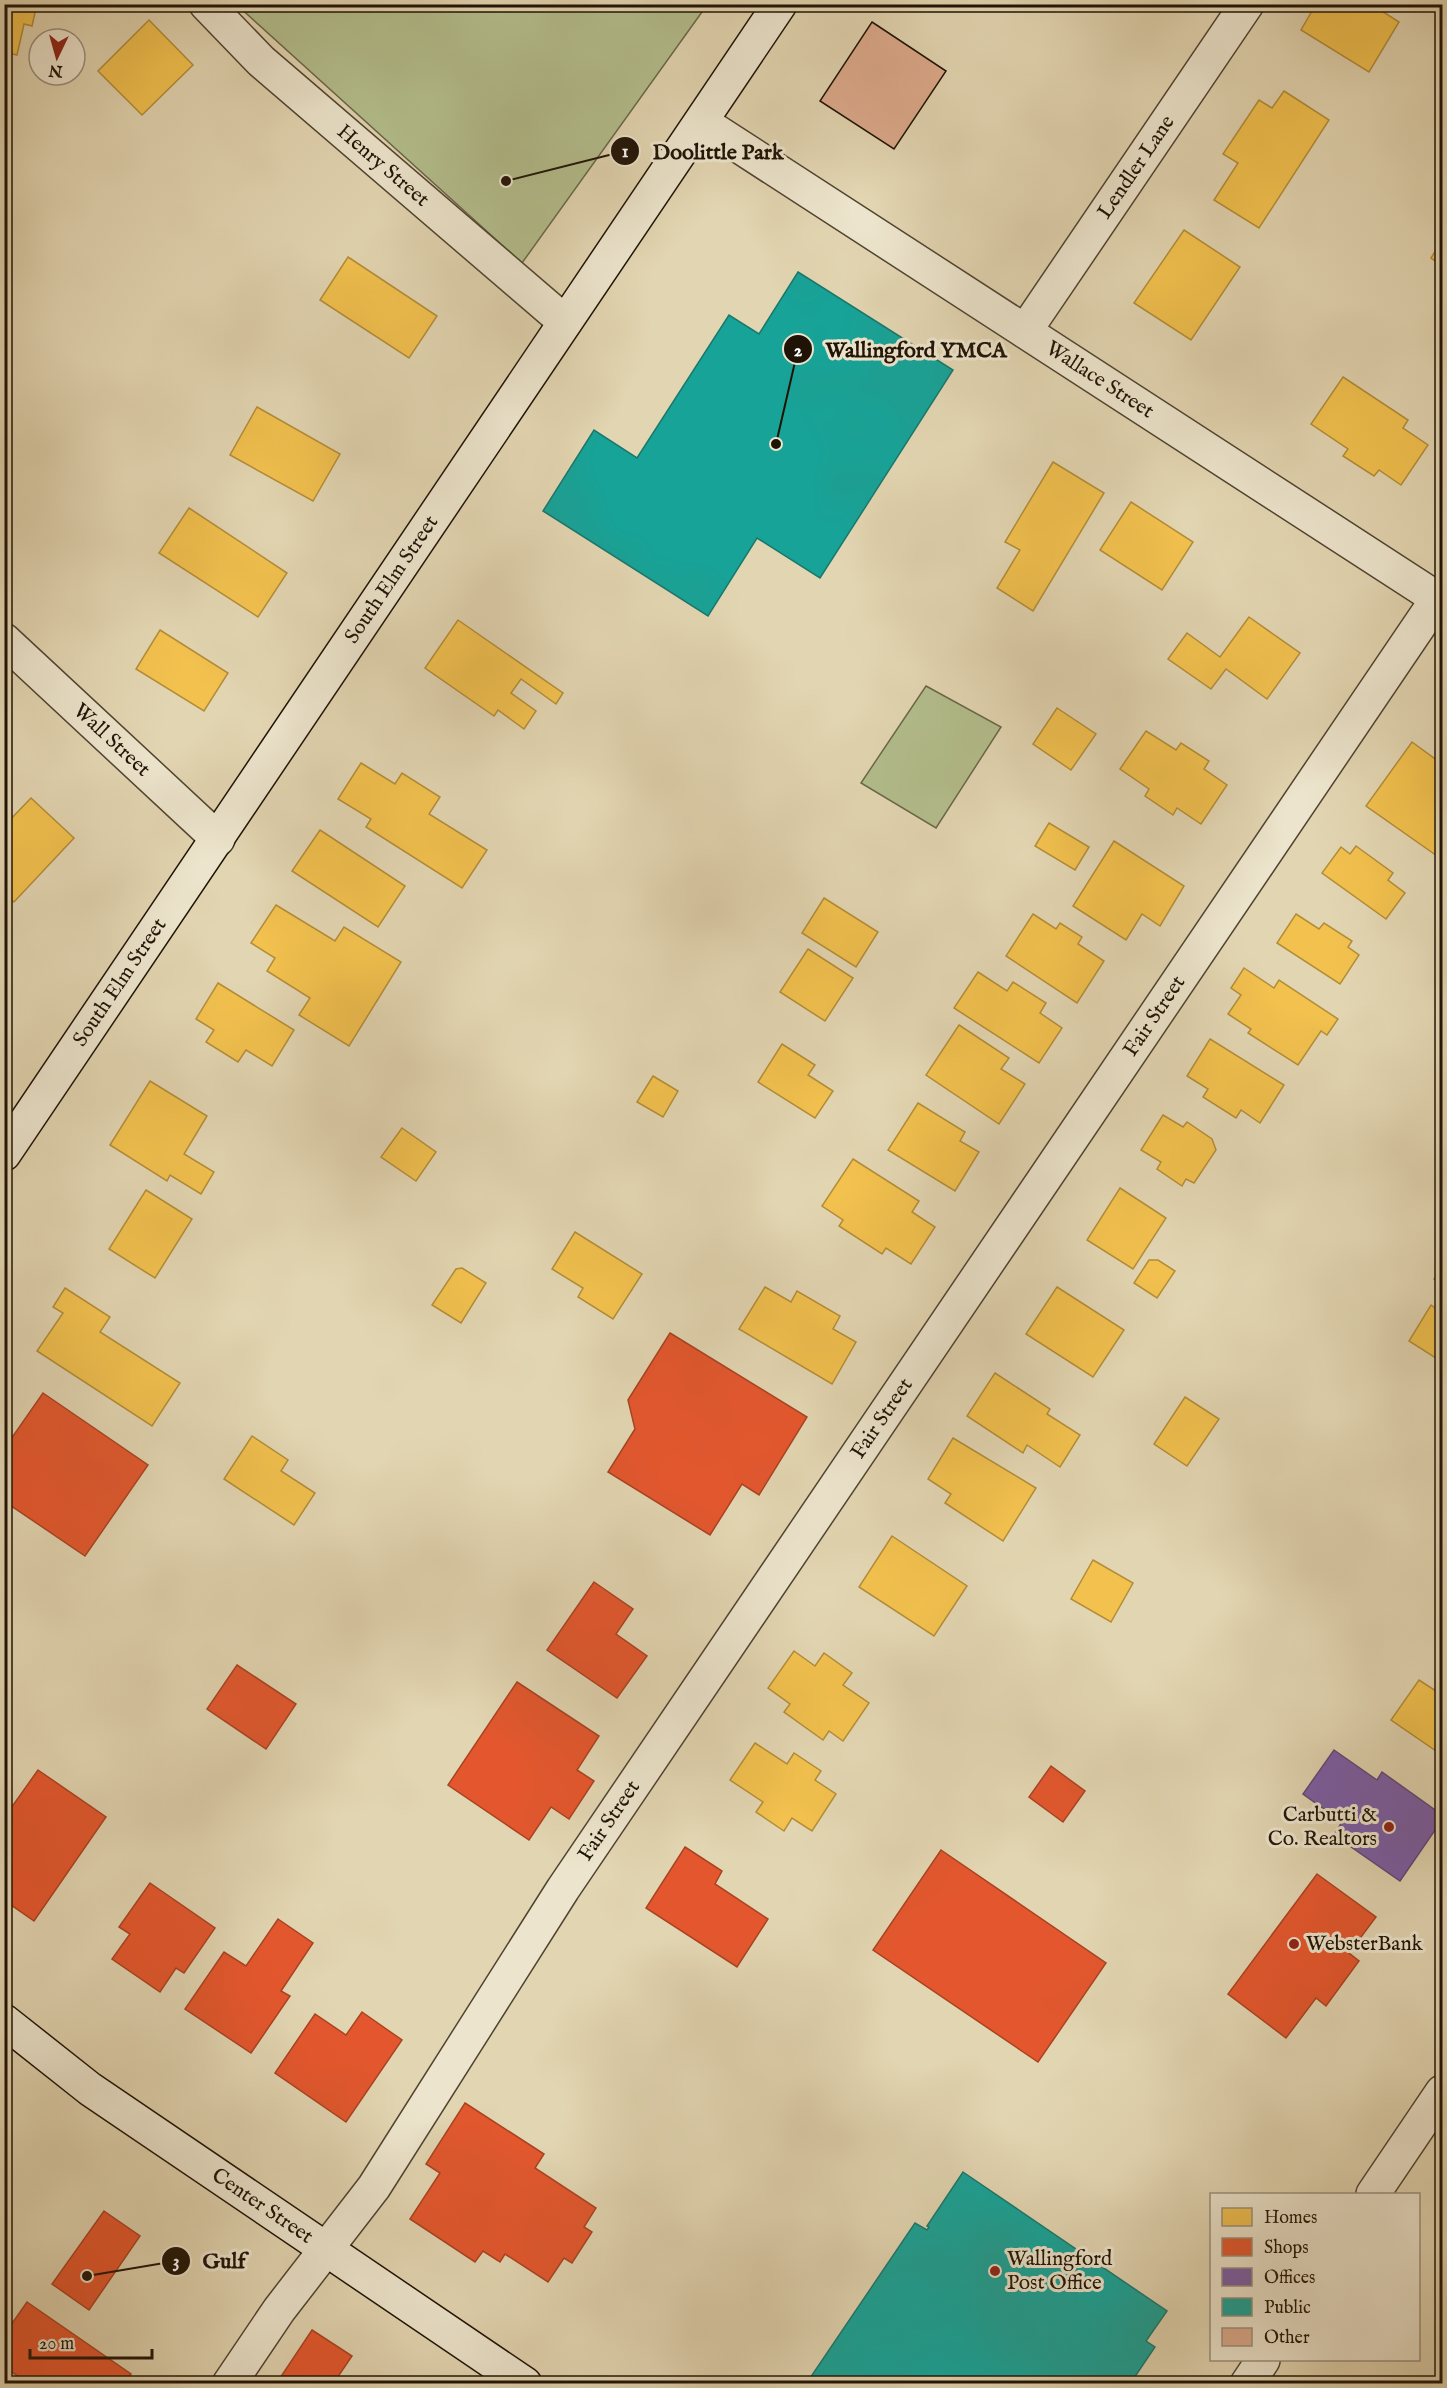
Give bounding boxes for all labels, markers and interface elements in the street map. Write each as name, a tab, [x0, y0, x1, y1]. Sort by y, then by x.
north arrow	[27, 27, 87, 87]
text: N	[48, 59, 65, 81]
street label: Lendler Lane	[1091, 110, 1181, 224]
street label: Henry Street	[331, 119, 435, 213]
callout: Doolittle Park	[610, 131, 795, 171]
text: Doolittle Park	[653, 139, 785, 167]
text: 1	[622, 141, 629, 164]
callout: Wallingford YMCA	[783, 329, 1019, 369]
street label: Wallace Street	[1040, 335, 1159, 425]
text: Wallingford YMCA	[824, 337, 1008, 365]
text: 2	[794, 340, 803, 363]
street label: South Elm Street	[339, 510, 445, 649]
street label: Wall Street	[67, 697, 156, 783]
street label: South Elm Street	[67, 913, 173, 1052]
street label: Fair Street	[1117, 970, 1192, 1062]
street label: Fair Street	[845, 1373, 919, 1464]
street label: Fair Street	[572, 1775, 646, 1867]
place label: Carbutti & Co. Realtors	[1268, 1802, 1377, 1853]
marker: Carbutti & Co. Realtors	[1382, 1820, 1396, 1834]
place label: WebsterBank	[1306, 1931, 1424, 1958]
marker: WebsterBank	[1287, 1937, 1301, 1951]
street label: Center Street	[206, 2162, 319, 2250]
legend	[1210, 2193, 1420, 2361]
text: Homes	[1264, 2207, 1317, 2230]
text: Shops	[1264, 2237, 1309, 2260]
callout: Gulf	[161, 2241, 258, 2281]
place label: Wallingford Post Office	[1007, 2246, 1113, 2297]
text: Gulf	[203, 2248, 249, 2276]
text: 3	[173, 2251, 179, 2274]
marker: Wallingford Post Office	[988, 2264, 1002, 2278]
text: Offices	[1264, 2267, 1315, 2290]
text: Public	[1264, 2297, 1311, 2320]
scale bar	[30, 2322, 152, 2360]
text: Other	[1264, 2327, 1310, 2350]
text: 20 m	[39, 2333, 74, 2356]

